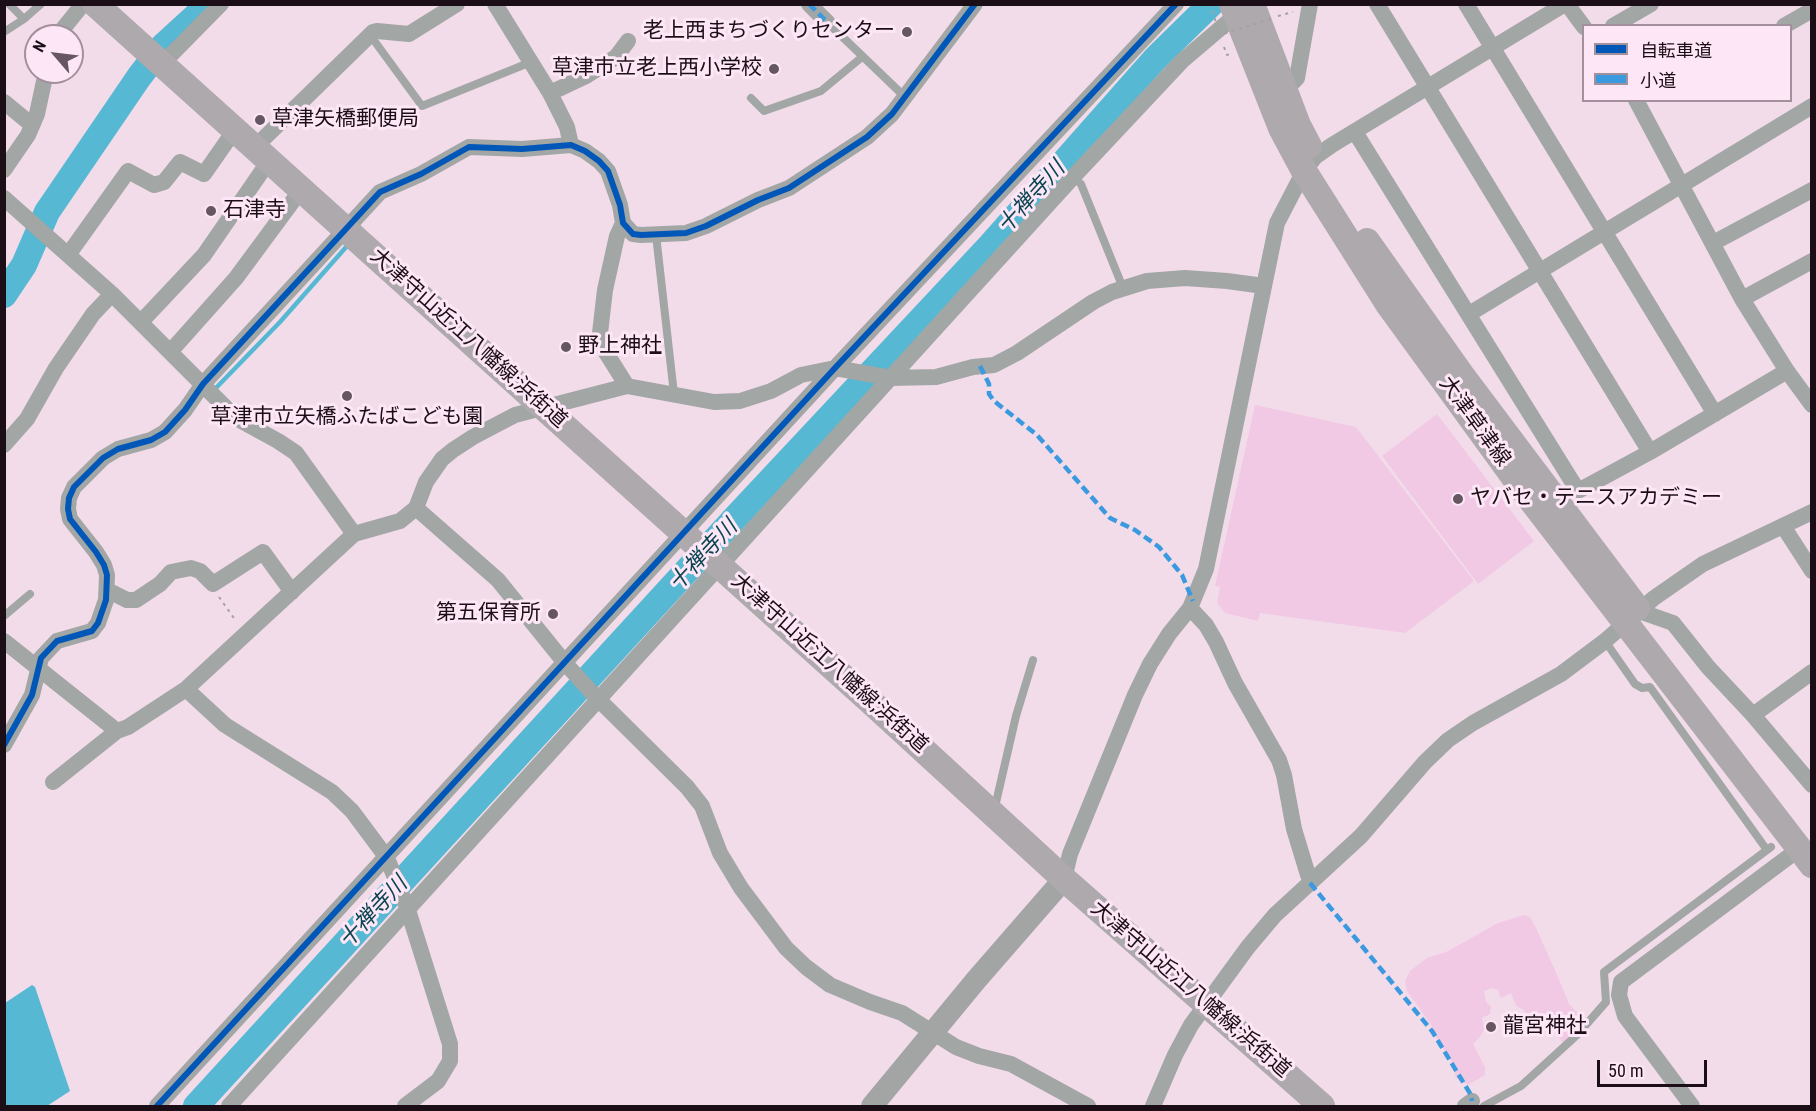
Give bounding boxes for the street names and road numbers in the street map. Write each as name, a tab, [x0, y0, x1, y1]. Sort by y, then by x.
street label: 大津守山近江八幡線;浜街道	[364, 244, 572, 434]
street label: 大津草津線	[1433, 372, 1515, 472]
street label: 大津守山近江八幡線;浜街道	[725, 569, 933, 759]
street label: 大津守山近江八幡線;浜街道	[1085, 896, 1295, 1084]

